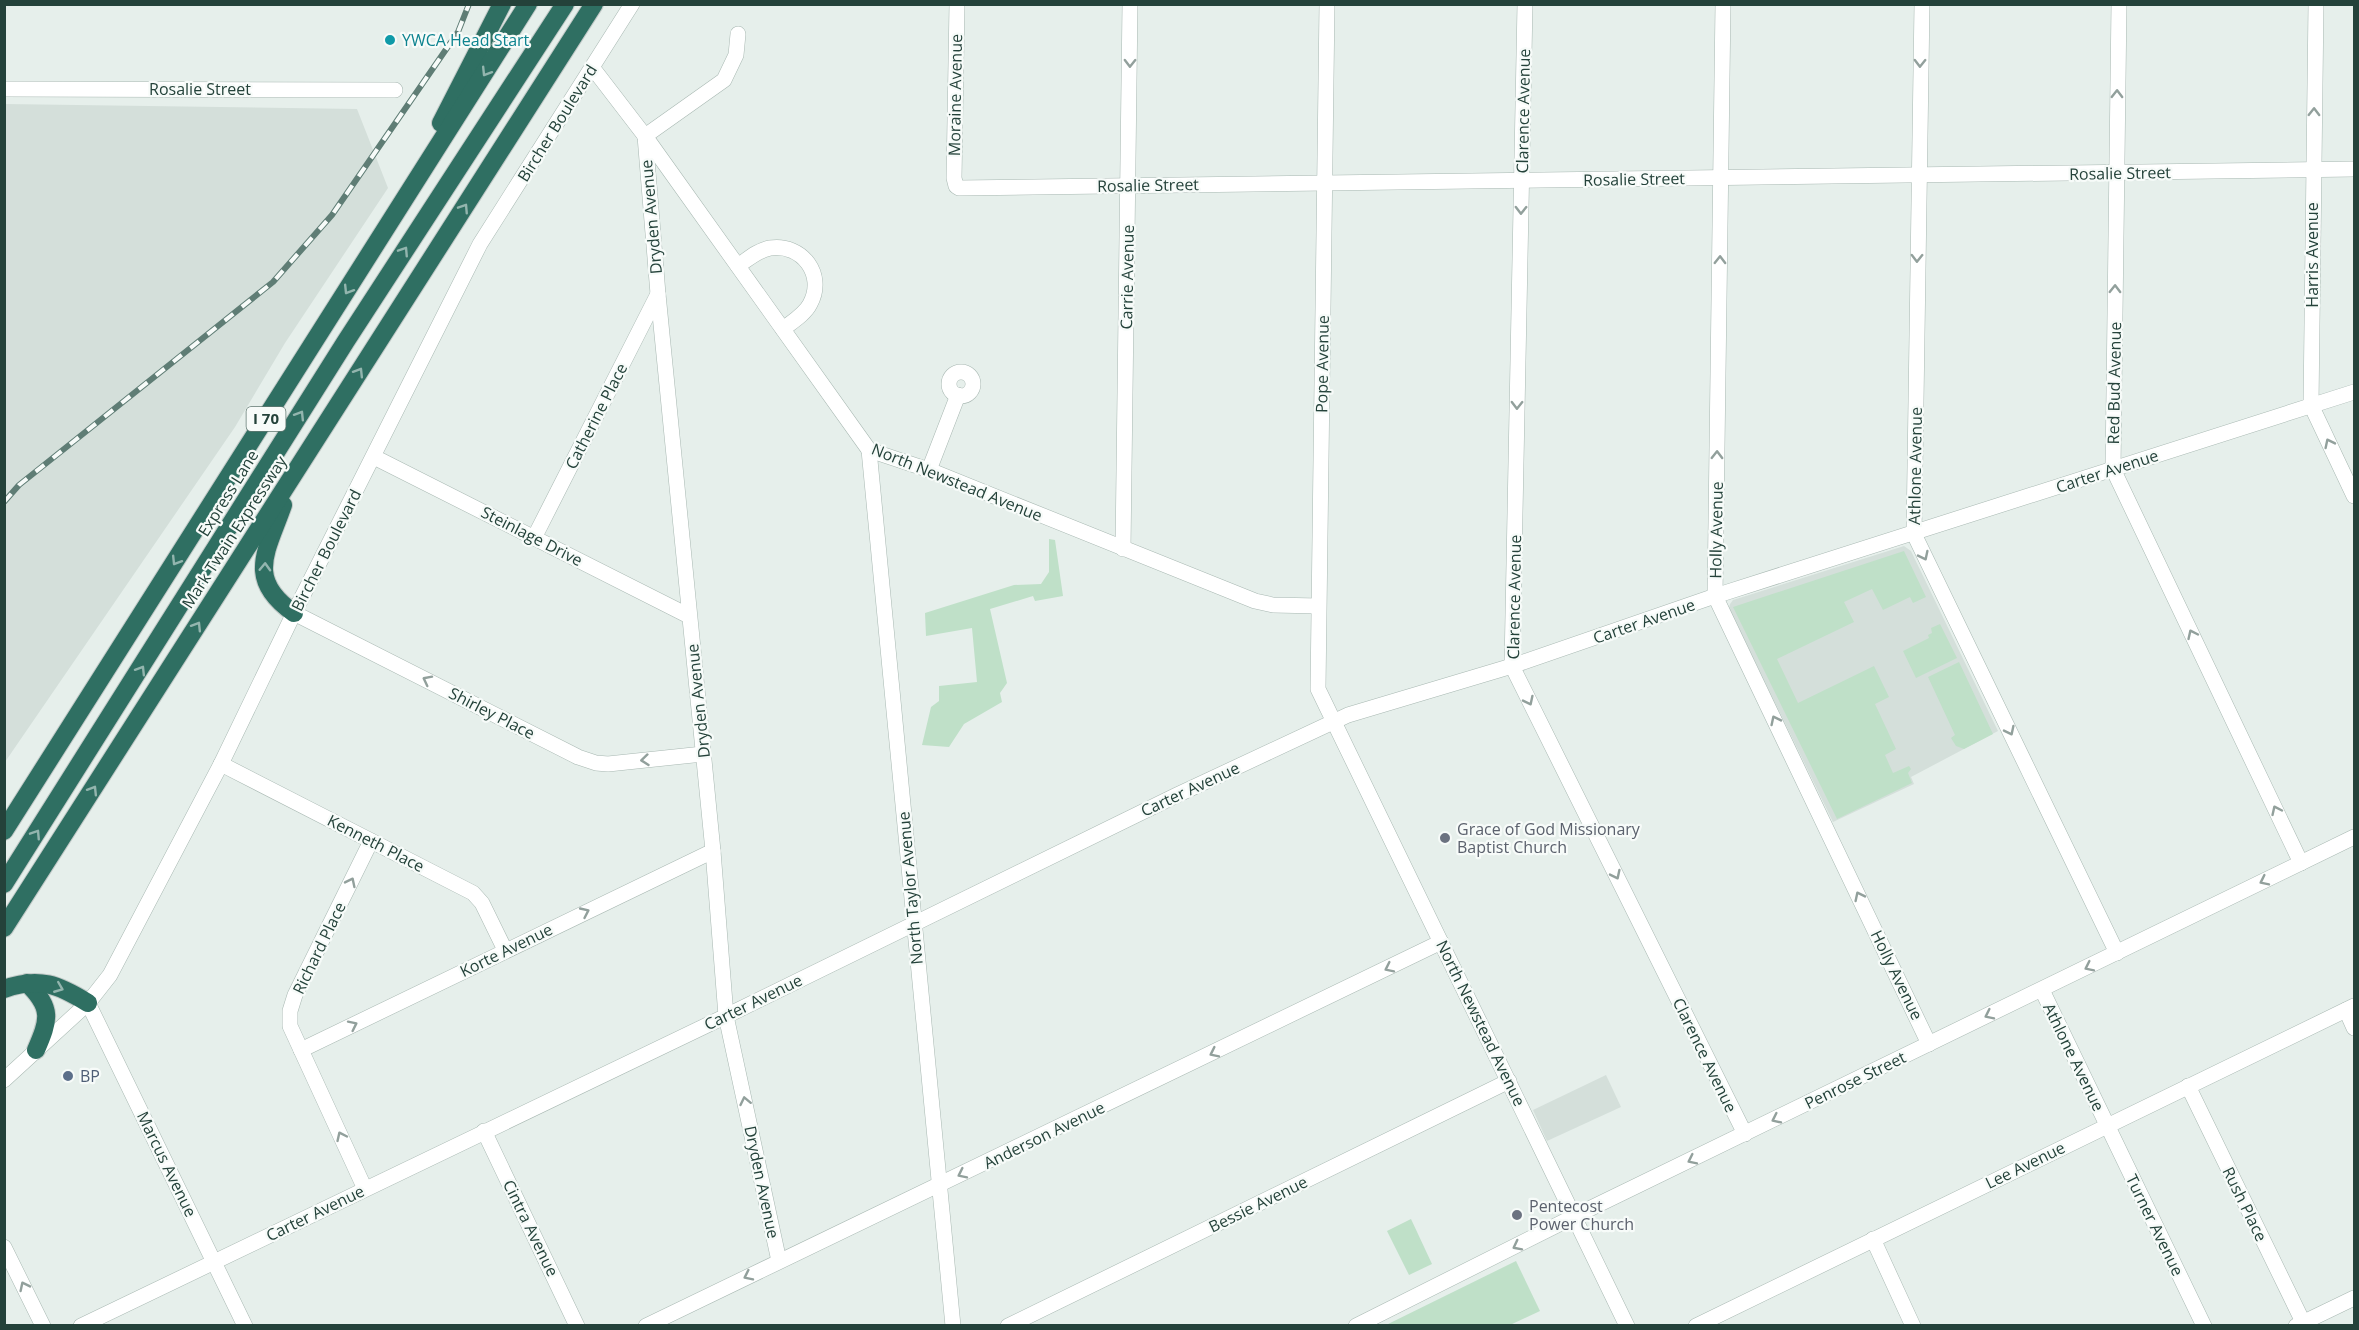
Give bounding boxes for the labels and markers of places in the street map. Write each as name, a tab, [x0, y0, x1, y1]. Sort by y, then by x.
place label: YWCA Head Start	[402, 29, 530, 51]
marker: YWCA Head Start	[383, 33, 397, 47]
place label: Grace of God Missionary Baptist Church	[1457, 818, 1641, 858]
marker: Grace of God Missionary Baptist Church	[1438, 831, 1452, 845]
place label: BP	[80, 1065, 100, 1087]
marker: BP	[61, 1069, 75, 1083]
place label: Pentecost Power Church	[1529, 1195, 1634, 1235]
marker: Pentecost Power Church	[1510, 1208, 1524, 1222]

